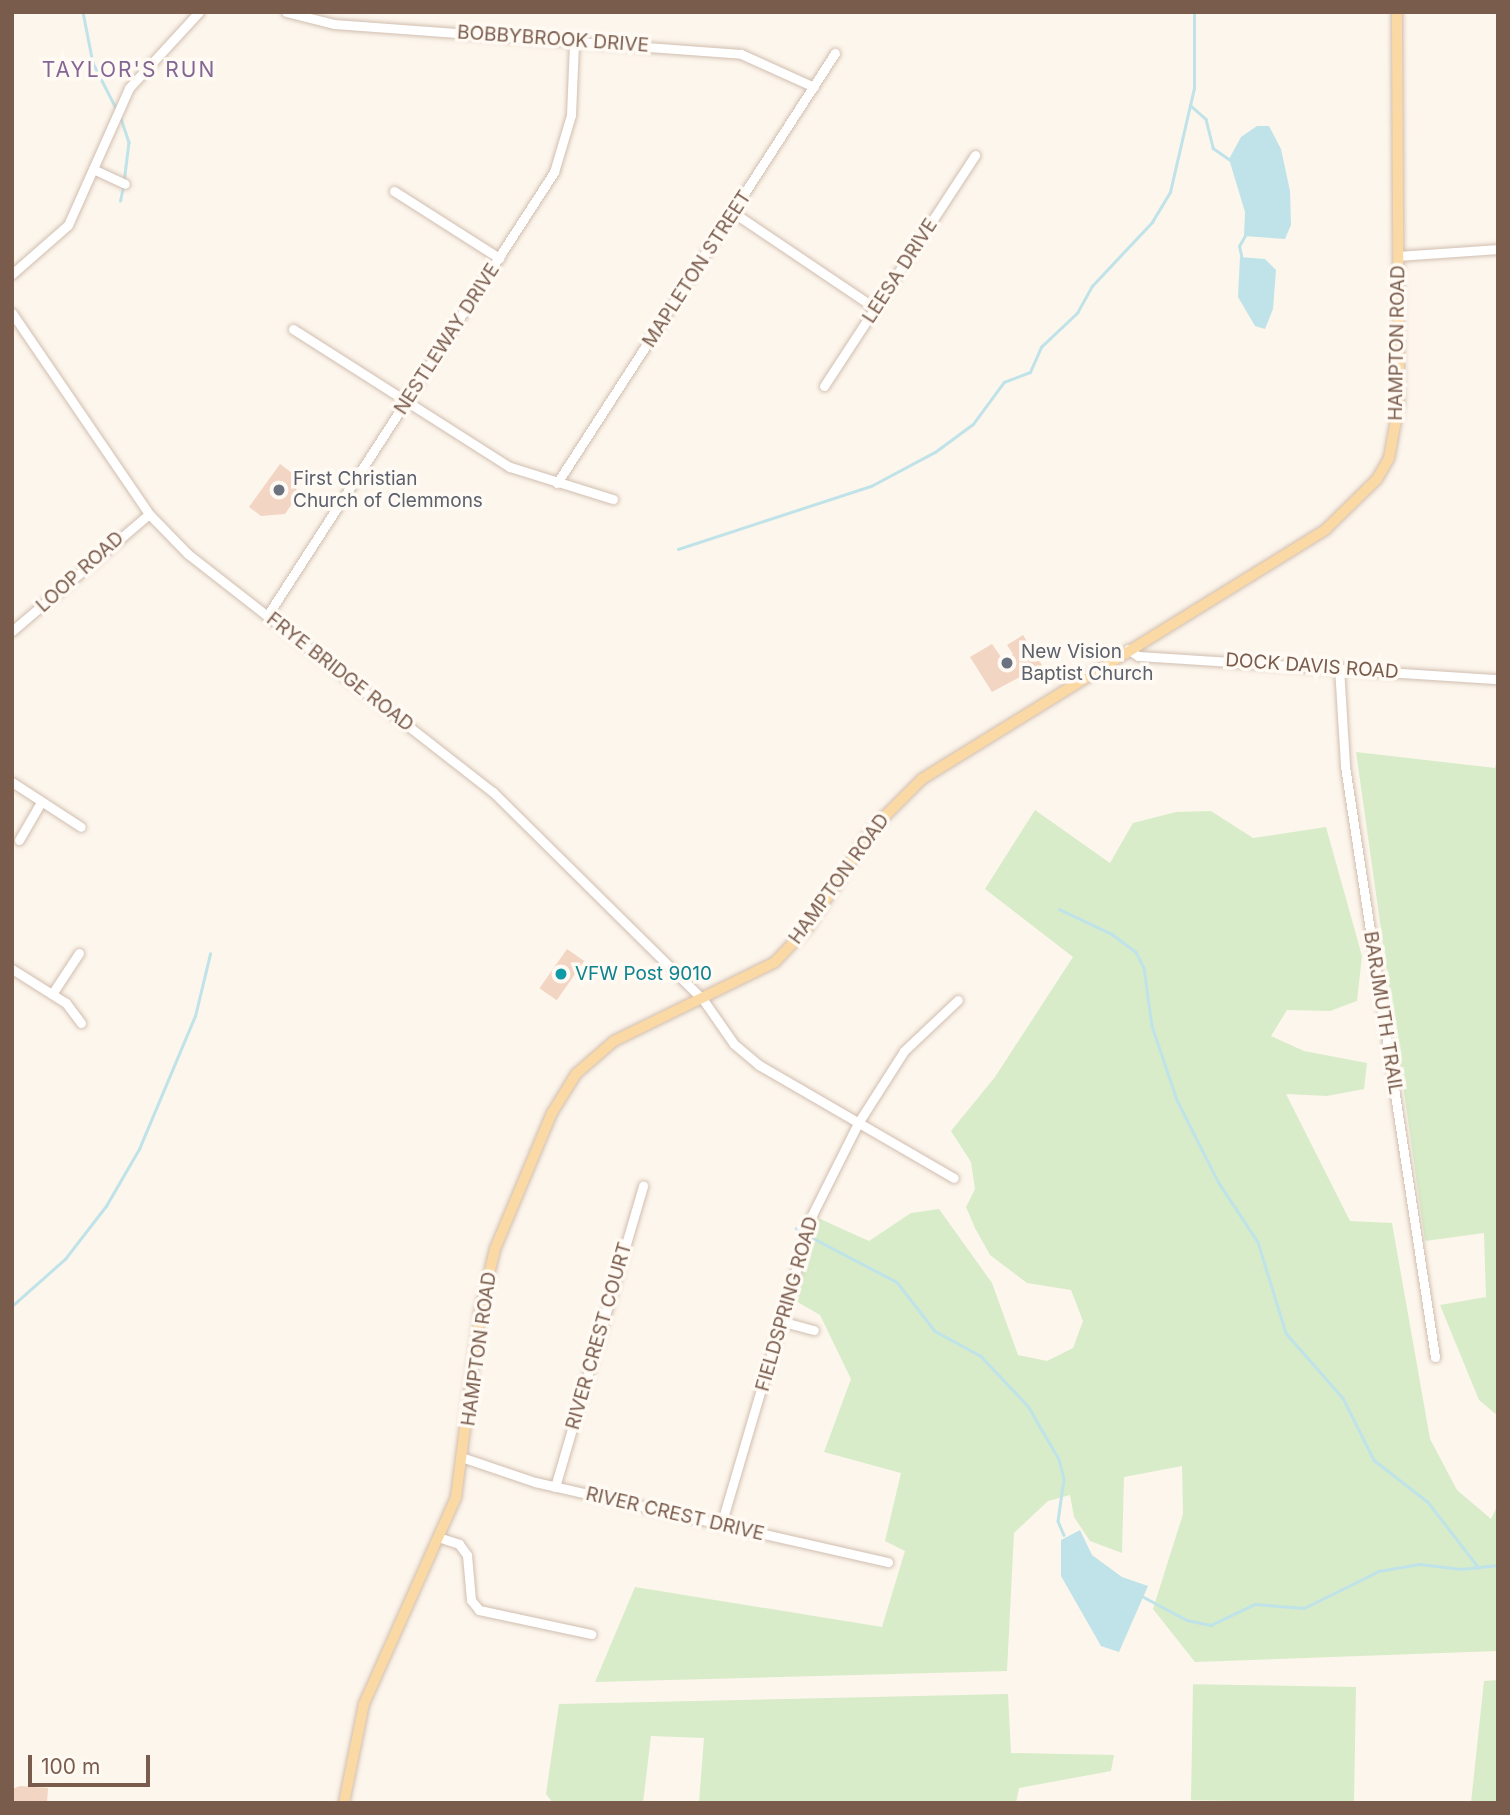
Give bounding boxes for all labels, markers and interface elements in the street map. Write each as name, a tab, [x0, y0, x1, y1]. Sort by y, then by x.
street label: BOBBYBROOK DRIVE	[456, 21, 650, 57]
district label: TAYLOR'S RUN	[43, 57, 215, 83]
street label: MAPLETON STREET	[638, 186, 756, 352]
street label: LEESA DRIVE	[858, 215, 942, 327]
street label: NESTLEWAY DRIVE	[390, 259, 504, 419]
street label: HAMPTON ROAD	[1384, 265, 1410, 421]
place label: First Christian Church of Clemmons	[293, 468, 483, 512]
marker: First Christian Church of Clemmons	[271, 482, 287, 498]
street label: LOOP ROAD	[32, 527, 128, 617]
street label: FRYE BRIDGE ROAD	[262, 608, 418, 736]
place label: New Vision Baptist Church	[1021, 641, 1153, 685]
street label: DOCK DAVIS ROAD	[1225, 649, 1399, 683]
marker: New Vision Baptist Church	[999, 655, 1015, 671]
street label: HAMPTON ROAD	[784, 809, 894, 949]
street label: BARJMUTH TRAIL	[1359, 930, 1407, 1096]
place label: VFW Post 9010	[575, 963, 712, 985]
marker: VFW Post 9010	[553, 966, 569, 982]
street label: FIELDSPRING ROAD	[751, 1214, 823, 1394]
street label: RIVER CREST COURT	[561, 1240, 637, 1432]
street label: HAMPTON ROAD	[457, 1270, 501, 1428]
street label: RIVER CREST DRIVE	[584, 1482, 766, 1546]
scale bar	[32, 1742, 154, 1786]
text: 100 m	[41, 1754, 100, 1779]

